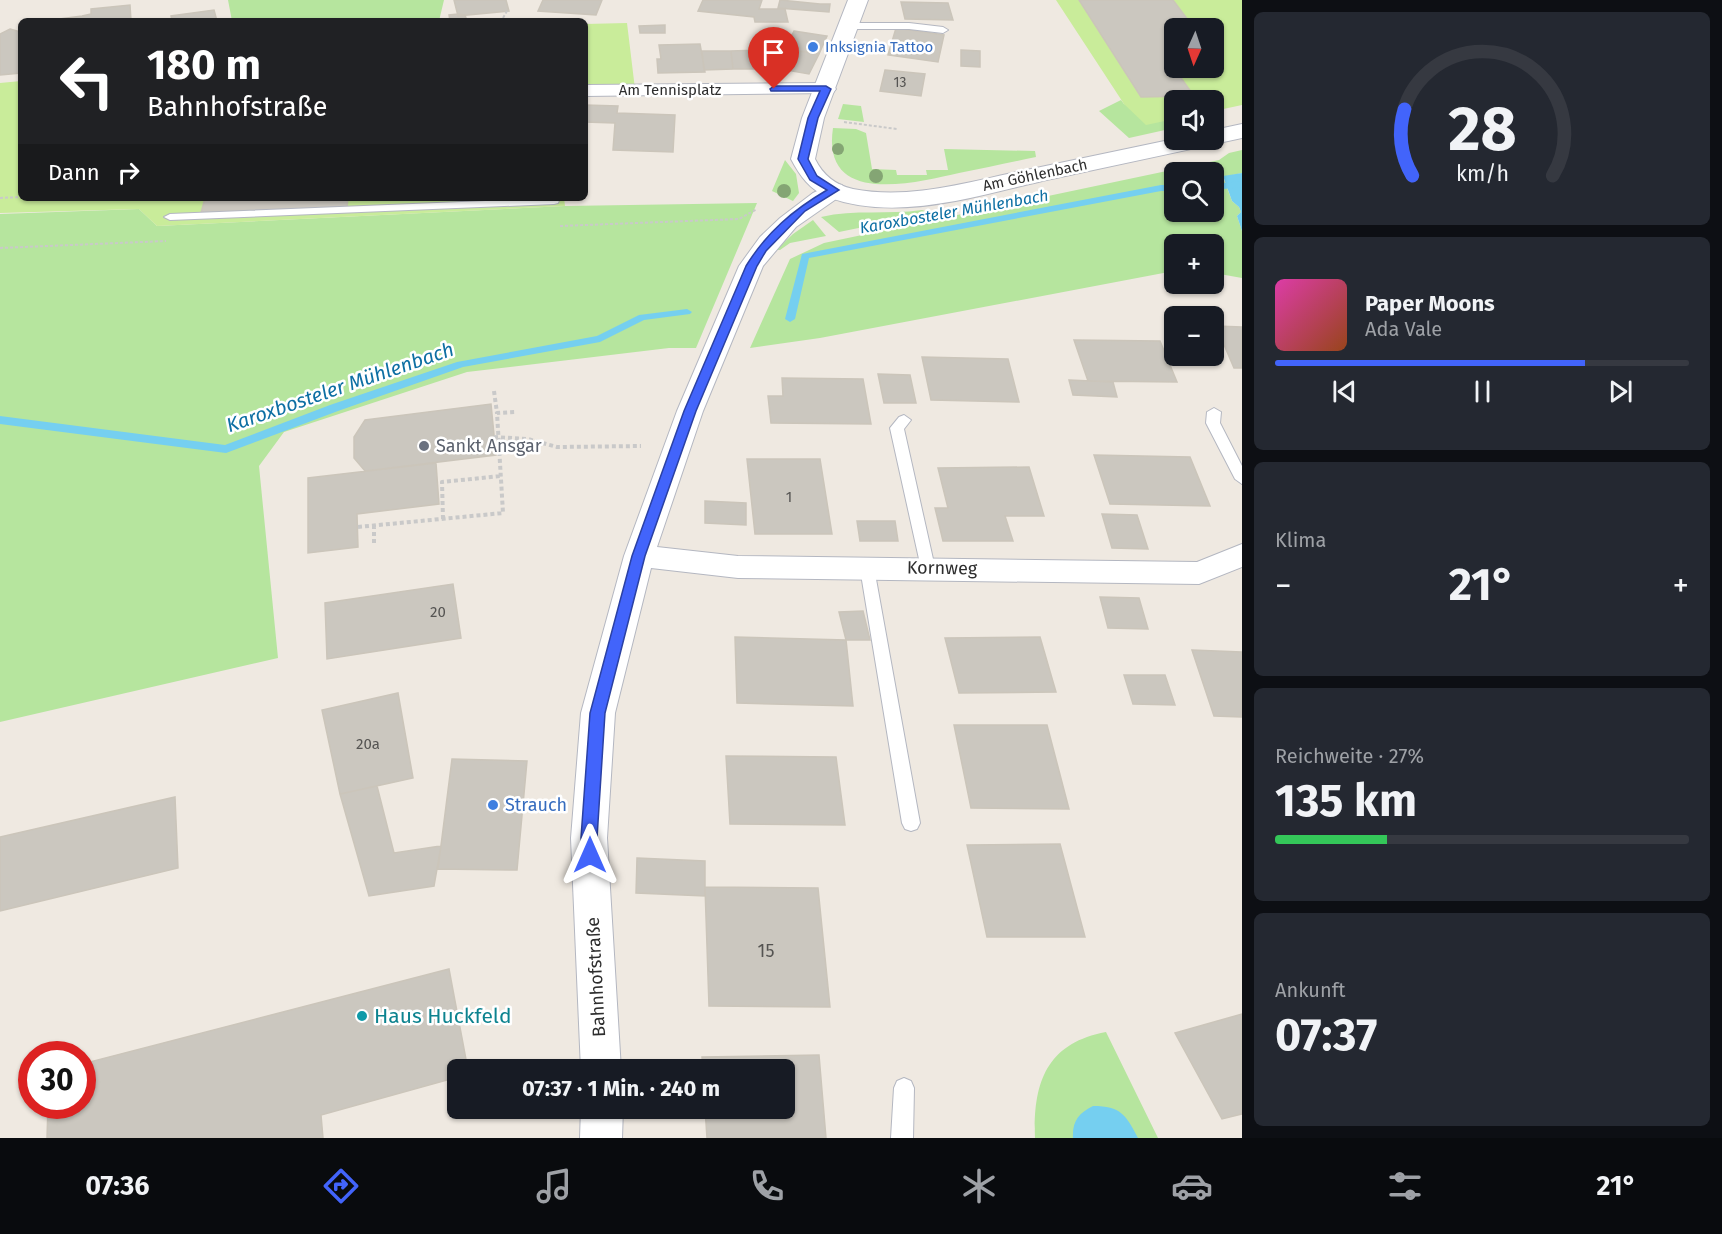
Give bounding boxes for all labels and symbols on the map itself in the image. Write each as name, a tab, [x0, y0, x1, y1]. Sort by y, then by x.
north arrow	[1164, 18, 1224, 78]
pin	[748, 27, 799, 89]
place label: Inksignia Tattoo	[825, 38, 933, 56]
marker: Inksignia Tattoo	[806, 40, 820, 54]
house number: 13	[893, 74, 907, 91]
street label: Am Tennisplatz	[619, 81, 722, 99]
street label: Am Göhlenbach	[981, 155, 1089, 195]
water label: Karoxbosteler Mühlenbach	[858, 186, 1050, 237]
water label: Karoxbosteler Mühlenbach	[223, 337, 457, 437]
place label: Sankt Ansgar	[436, 435, 542, 457]
marker: Sankt Ansgar	[417, 439, 431, 453]
house number: 1	[786, 488, 792, 506]
street label: Kornweg	[907, 556, 978, 580]
house number: 20	[430, 603, 446, 621]
house number: 20a	[356, 735, 380, 753]
place label: Strauch	[505, 794, 567, 816]
marker: Strauch	[486, 798, 500, 812]
position arrow	[558, 823, 622, 887]
street label: Bahnhofstraße	[582, 916, 610, 1038]
house number: 15	[758, 940, 774, 962]
place label: Haus Huckfeld	[374, 1003, 511, 1029]
marker: Haus Huckfeld	[355, 1009, 369, 1023]
speed limit sign: 30	[18, 1041, 96, 1119]

